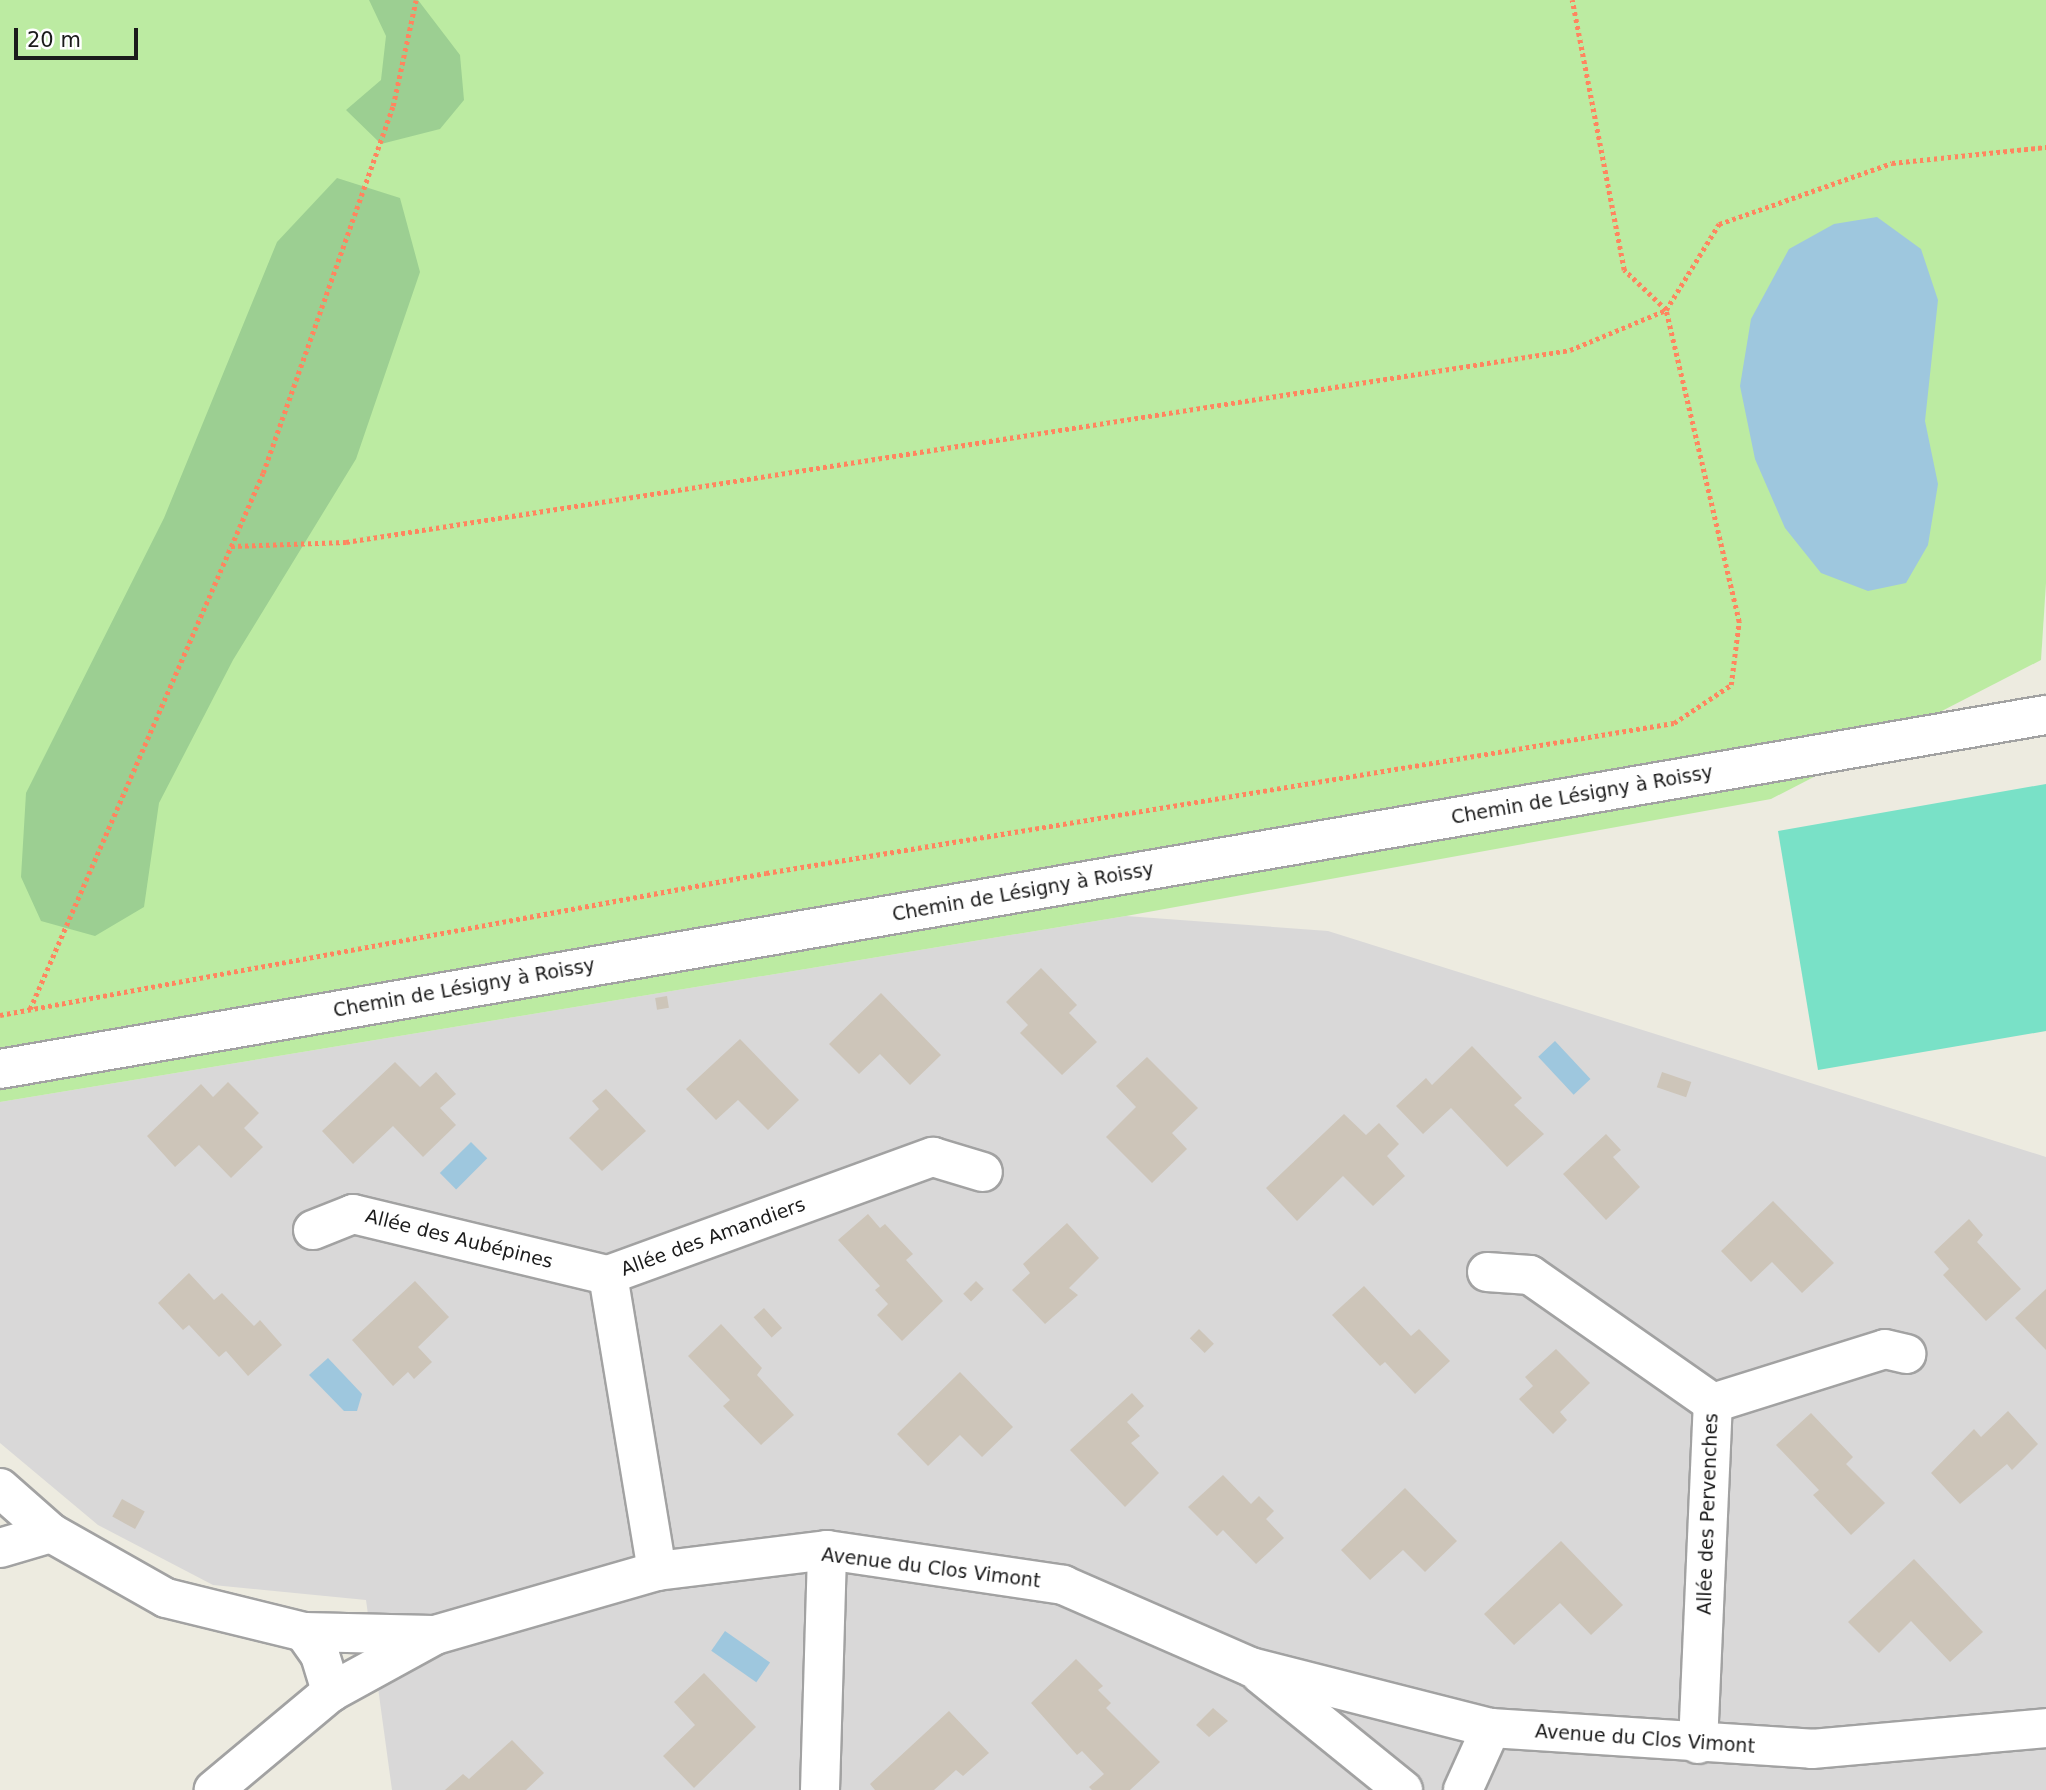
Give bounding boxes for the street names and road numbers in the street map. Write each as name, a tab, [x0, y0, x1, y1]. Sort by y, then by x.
street label: Chemin de Lésigny à Roissy	[1449, 761, 1715, 829]
street label: Chemin de Lésigny à Roissy	[890, 858, 1156, 926]
street label: Chemin de Lésigny à Roissy	[331, 954, 597, 1022]
street label: Allée des Amandiers	[618, 1193, 808, 1281]
street label: Allée des Aubépines	[363, 1205, 555, 1273]
street label: Allée des Pervenches	[1693, 1413, 1723, 1615]
street label: Avenue du Clos Vimont	[820, 1543, 1042, 1593]
street label: Avenue du Clos Vimont	[1534, 1720, 1756, 1758]

